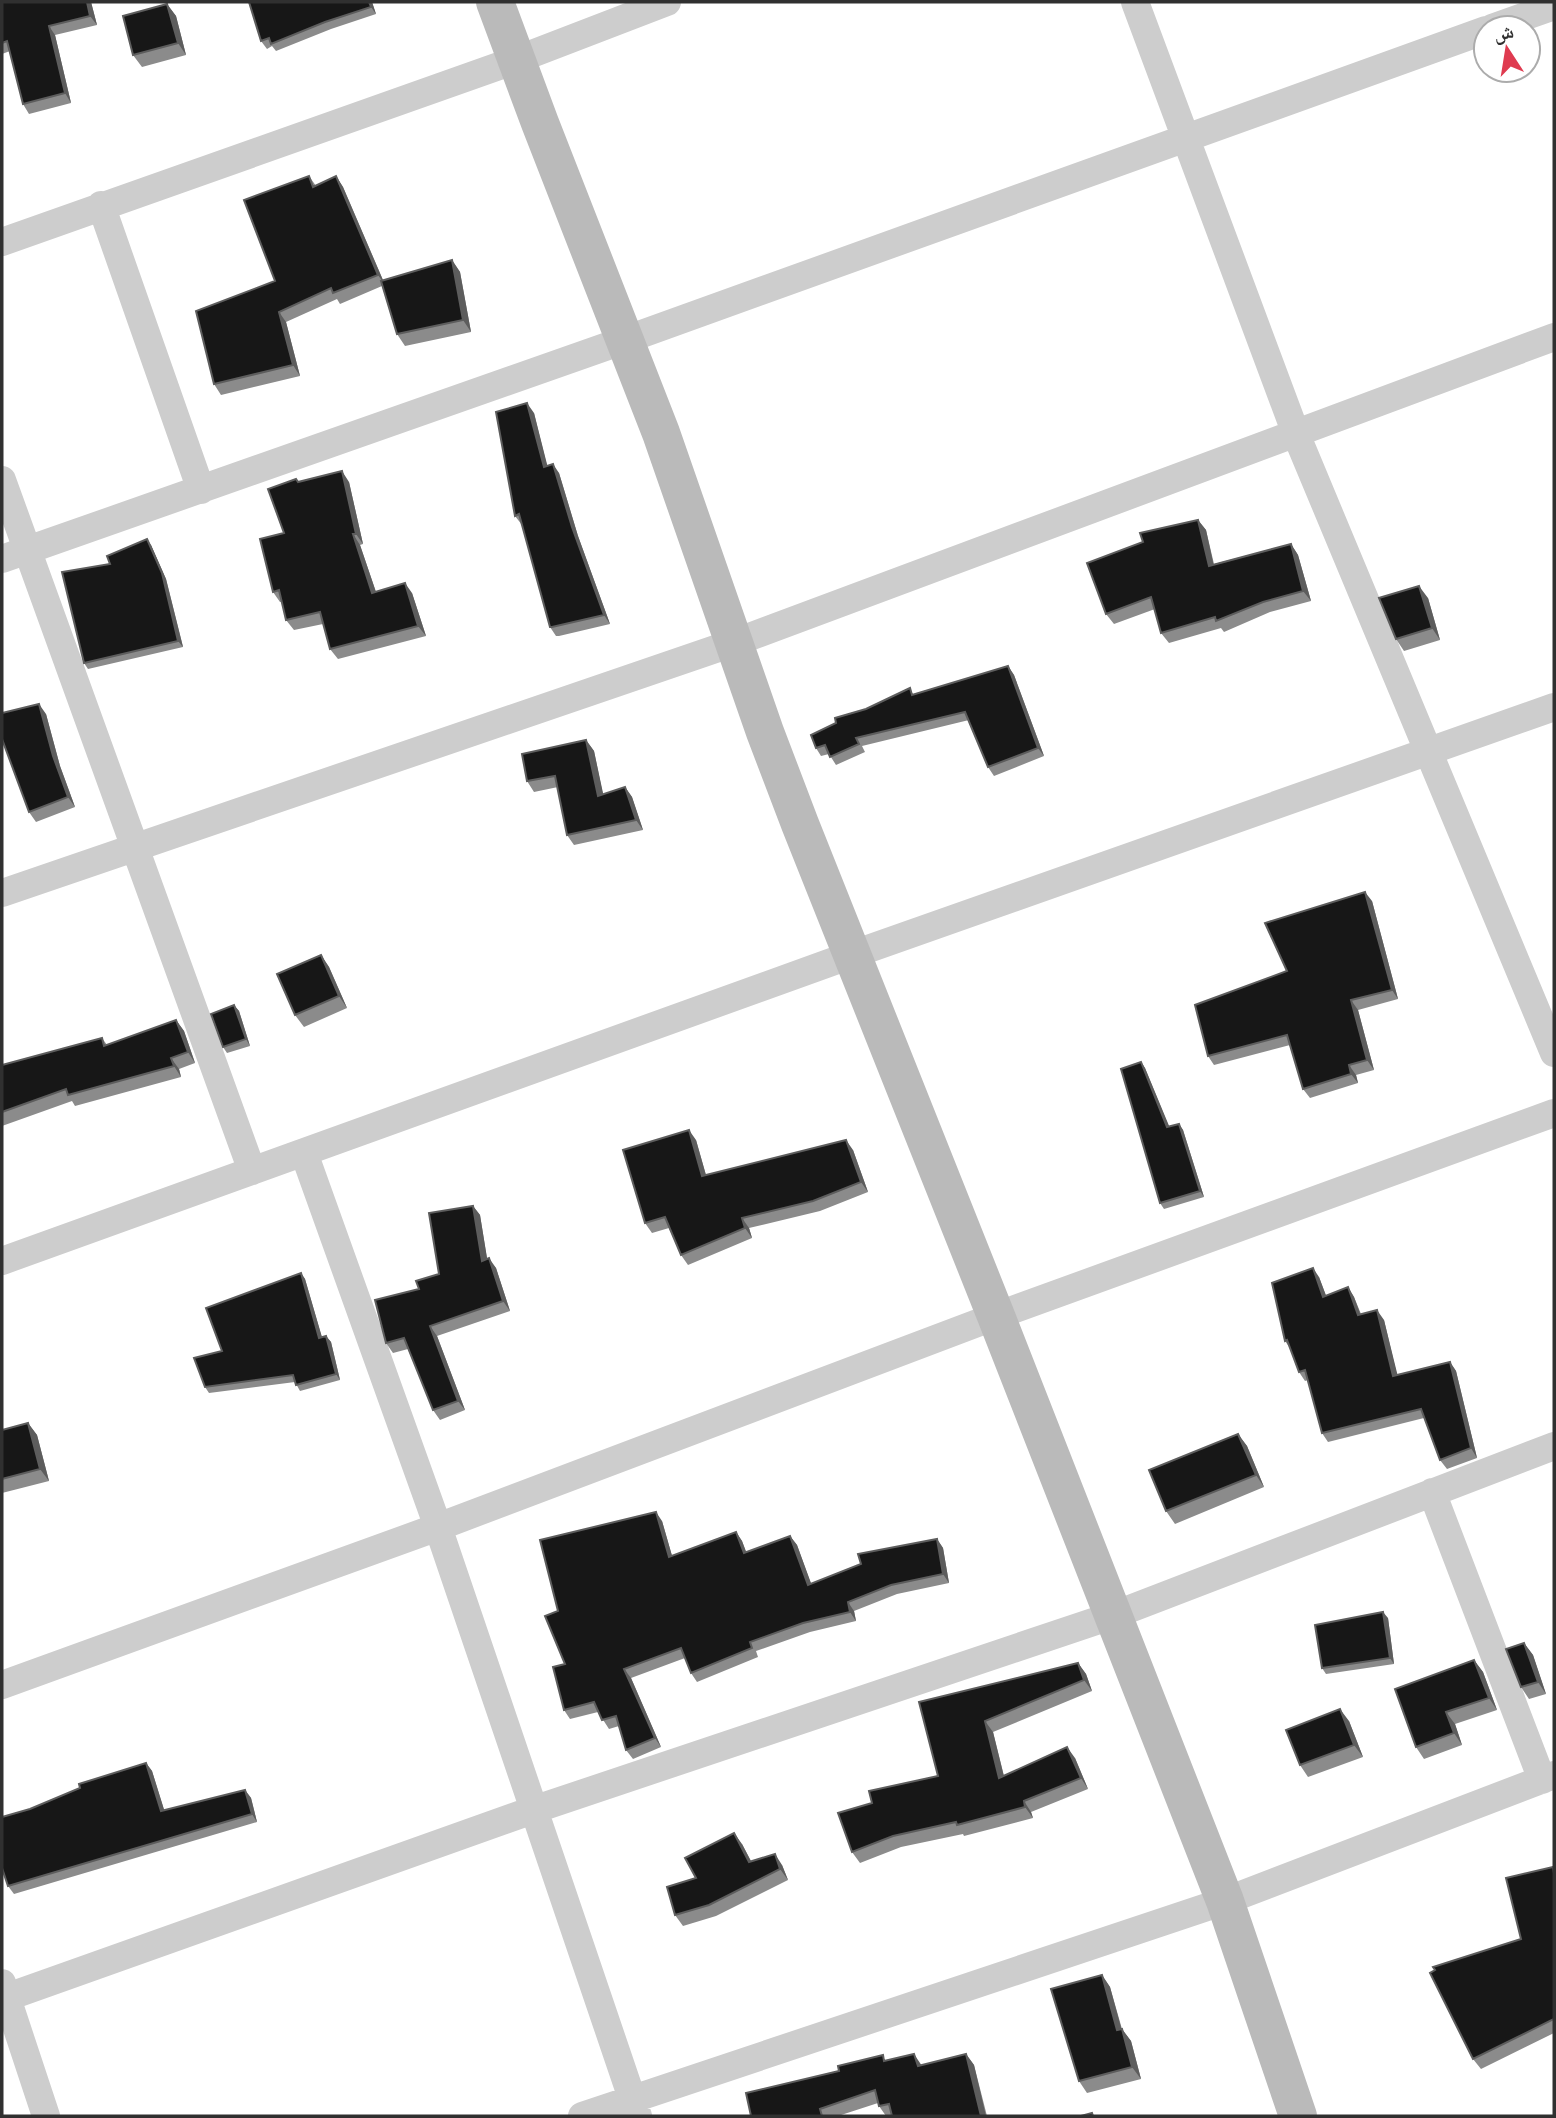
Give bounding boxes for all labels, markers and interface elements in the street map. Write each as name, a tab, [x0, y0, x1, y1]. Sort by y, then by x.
north arrow	[1472, 14, 1542, 84]
text: ش	[1491, 19, 1516, 46]

